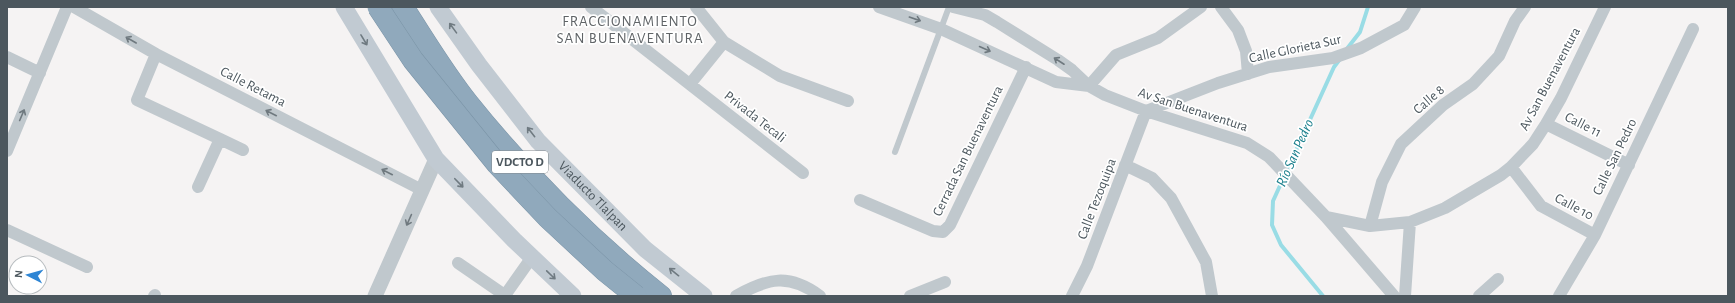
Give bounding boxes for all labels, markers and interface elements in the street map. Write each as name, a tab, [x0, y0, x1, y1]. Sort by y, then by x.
district label: FRACCIONAMIENTO SAN BUENAVENTURA	[556, 14, 704, 46]
one-way arrow	[908, 16, 921, 23]
one-way arrow	[449, 23, 457, 34]
street label: Av San Buenaventura	[1517, 25, 1583, 133]
street label: Calle Glorieta Sur	[1248, 32, 1343, 66]
one-way arrow	[360, 34, 368, 45]
one-way arrow	[125, 36, 137, 44]
one-way arrow	[979, 45, 991, 53]
one-way arrow	[1054, 57, 1065, 65]
street label: Calle Retama	[218, 65, 289, 110]
street label: Cerrada San Buenaventura	[930, 83, 1006, 219]
street label: Calle 8	[1411, 83, 1447, 117]
street label: Av San Buenaventura	[1136, 86, 1250, 135]
street label: Privada Tecali	[721, 89, 789, 145]
one-way arrow	[265, 109, 277, 116]
one-way arrow	[19, 110, 26, 122]
street label: Calle 11	[1562, 110, 1604, 140]
street label: Calle San Pedro	[1590, 116, 1640, 198]
water label: Río San Pedro	[1274, 117, 1316, 189]
one-way arrow	[527, 126, 535, 137]
road number: VDCTO D	[492, 151, 548, 173]
street label: Calle Tezoquipa	[1075, 156, 1119, 241]
street label: Viaducto Tlalpan	[555, 159, 630, 234]
one-way arrow	[381, 168, 393, 175]
one-way arrow	[454, 178, 464, 188]
street label: Calle 10	[1552, 191, 1596, 223]
one-way arrow	[404, 213, 412, 225]
north arrow	[8, 255, 48, 295]
one-way arrow	[668, 267, 679, 276]
text: N	[13, 270, 24, 278]
one-way arrow	[546, 270, 556, 280]

